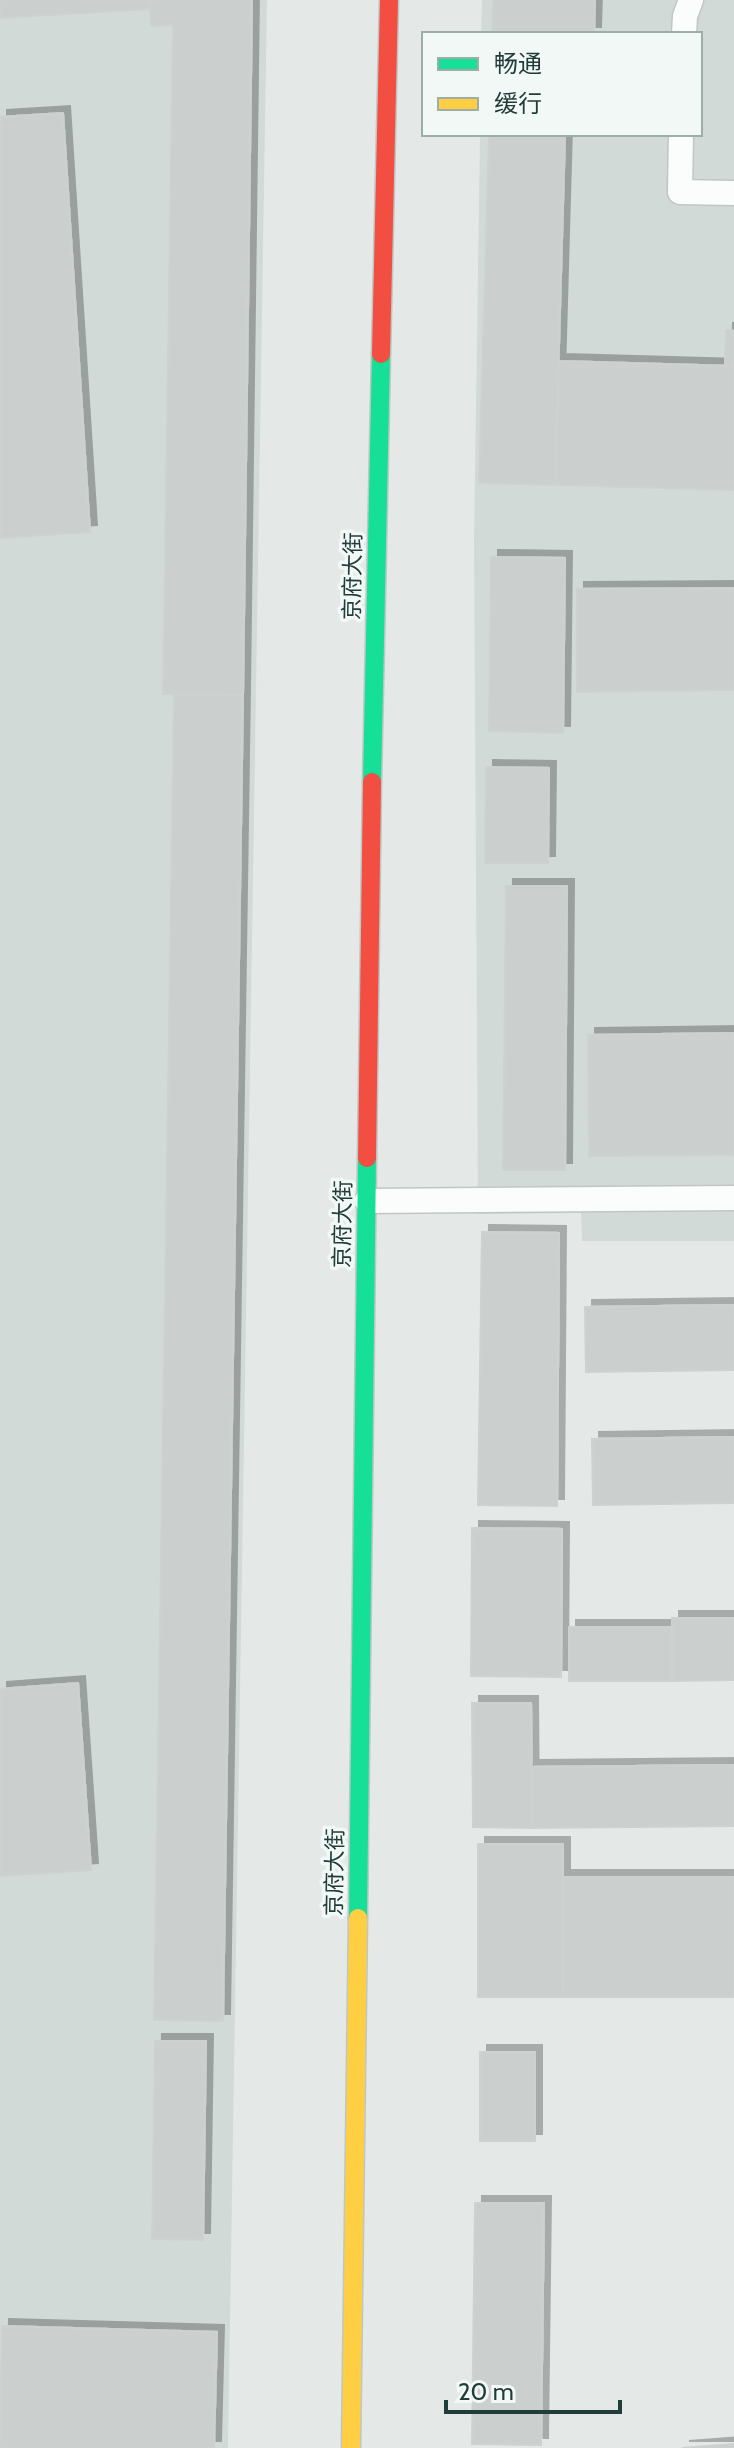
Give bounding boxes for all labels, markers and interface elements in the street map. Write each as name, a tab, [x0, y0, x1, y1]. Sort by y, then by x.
legend	[422, 32, 702, 136]
text: 畅通	[494, 49, 542, 78]
text: 缓行	[494, 89, 542, 118]
street label: 京府大街	[338, 532, 367, 620]
street label: 京府大街	[328, 1180, 357, 1268]
street label: 京府大街	[320, 1828, 349, 1916]
scale bar	[446, 2364, 620, 2414]
text: 20 m	[458, 2377, 514, 2406]

